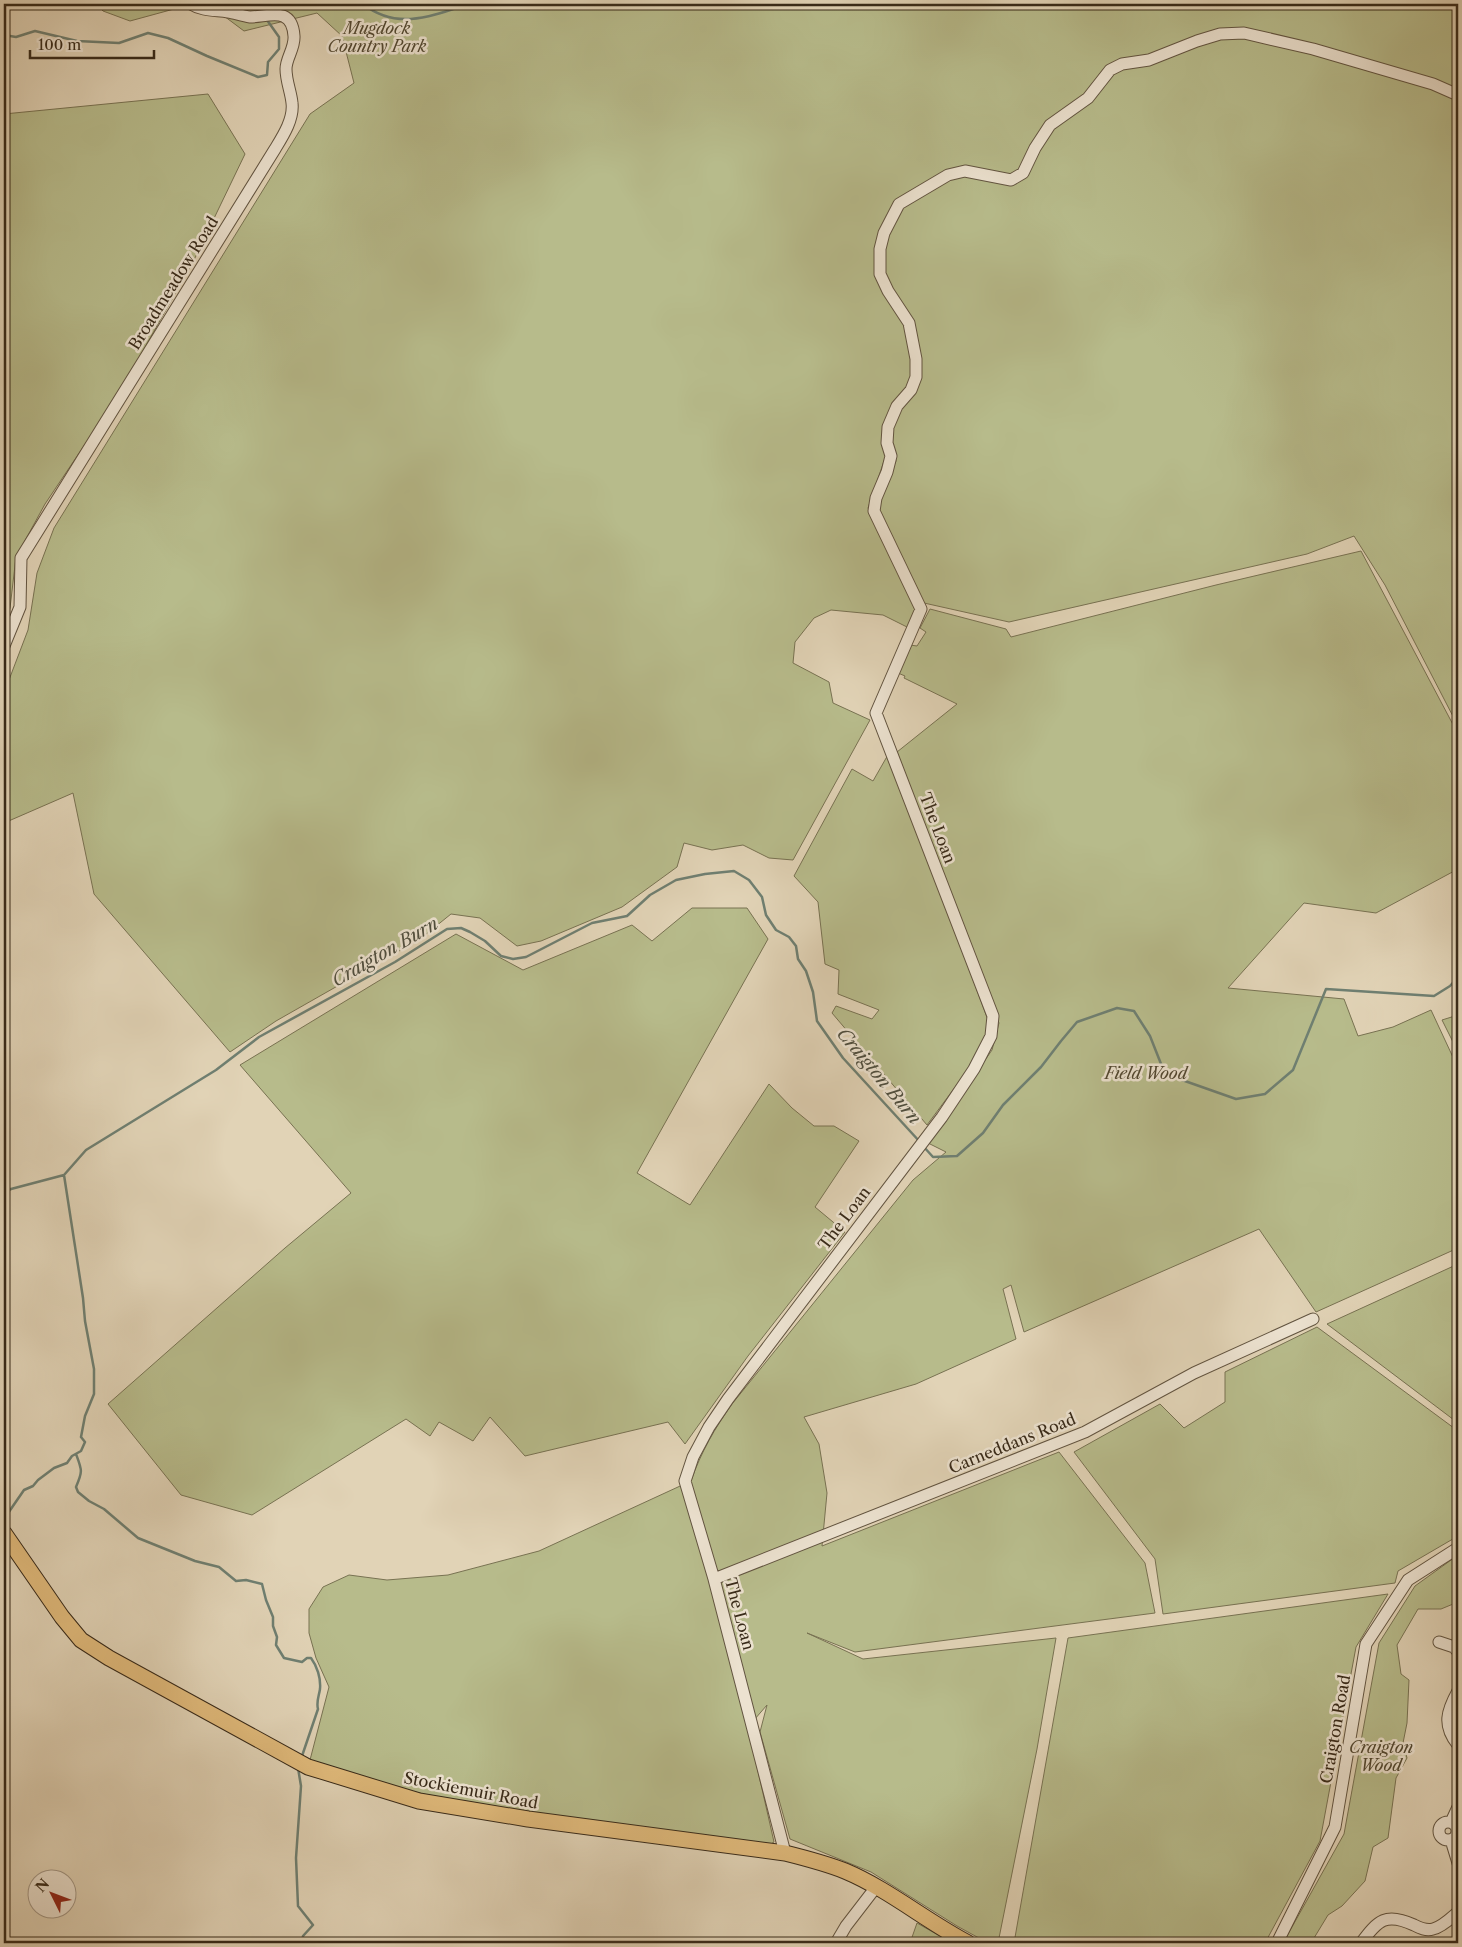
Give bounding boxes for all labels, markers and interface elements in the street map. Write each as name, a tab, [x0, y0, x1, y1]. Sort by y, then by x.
park label: Mugdock Country Park	[328, 18, 427, 56]
scale bar	[30, 28, 154, 60]
text: 100 m	[38, 35, 81, 54]
street label: Broadmeadow Road	[124, 212, 222, 353]
street label: The Loan	[915, 790, 961, 866]
water label: Craigton Burn	[328, 913, 442, 991]
water label: Craigton Burn	[832, 1023, 926, 1129]
park label: Field Wood	[1103, 1063, 1189, 1083]
street label: The Loan	[814, 1182, 874, 1254]
street label: Carneddans Road	[946, 1408, 1079, 1478]
street label: The Loan	[721, 1576, 759, 1652]
street label: Craigton Road	[1316, 1673, 1354, 1785]
park label: Craigton Wood	[1349, 1737, 1413, 1775]
street label: Stockiemuir Road	[402, 1767, 540, 1813]
north arrow	[28, 1870, 78, 1920]
text: N	[32, 1875, 53, 1896]

